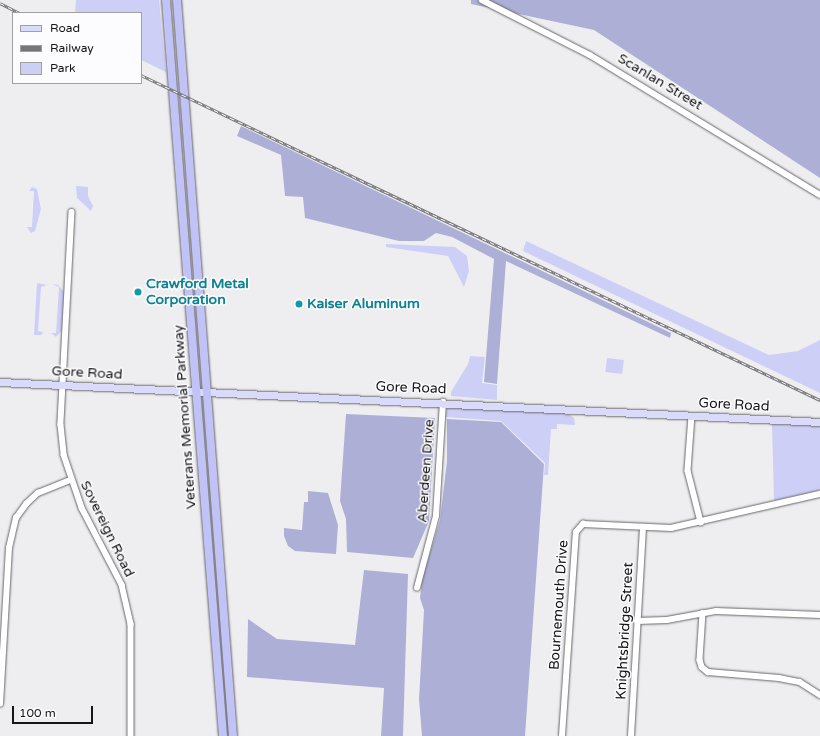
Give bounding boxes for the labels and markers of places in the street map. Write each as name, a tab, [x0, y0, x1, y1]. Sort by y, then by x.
place label: Crawford Metal Corporation	[146, 276, 249, 308]
marker: Crawford Metal Corporation	[133, 287, 143, 297]
place label: Kaiser Aluminum	[307, 296, 420, 312]
marker: Kaiser Aluminum	[294, 299, 304, 309]

